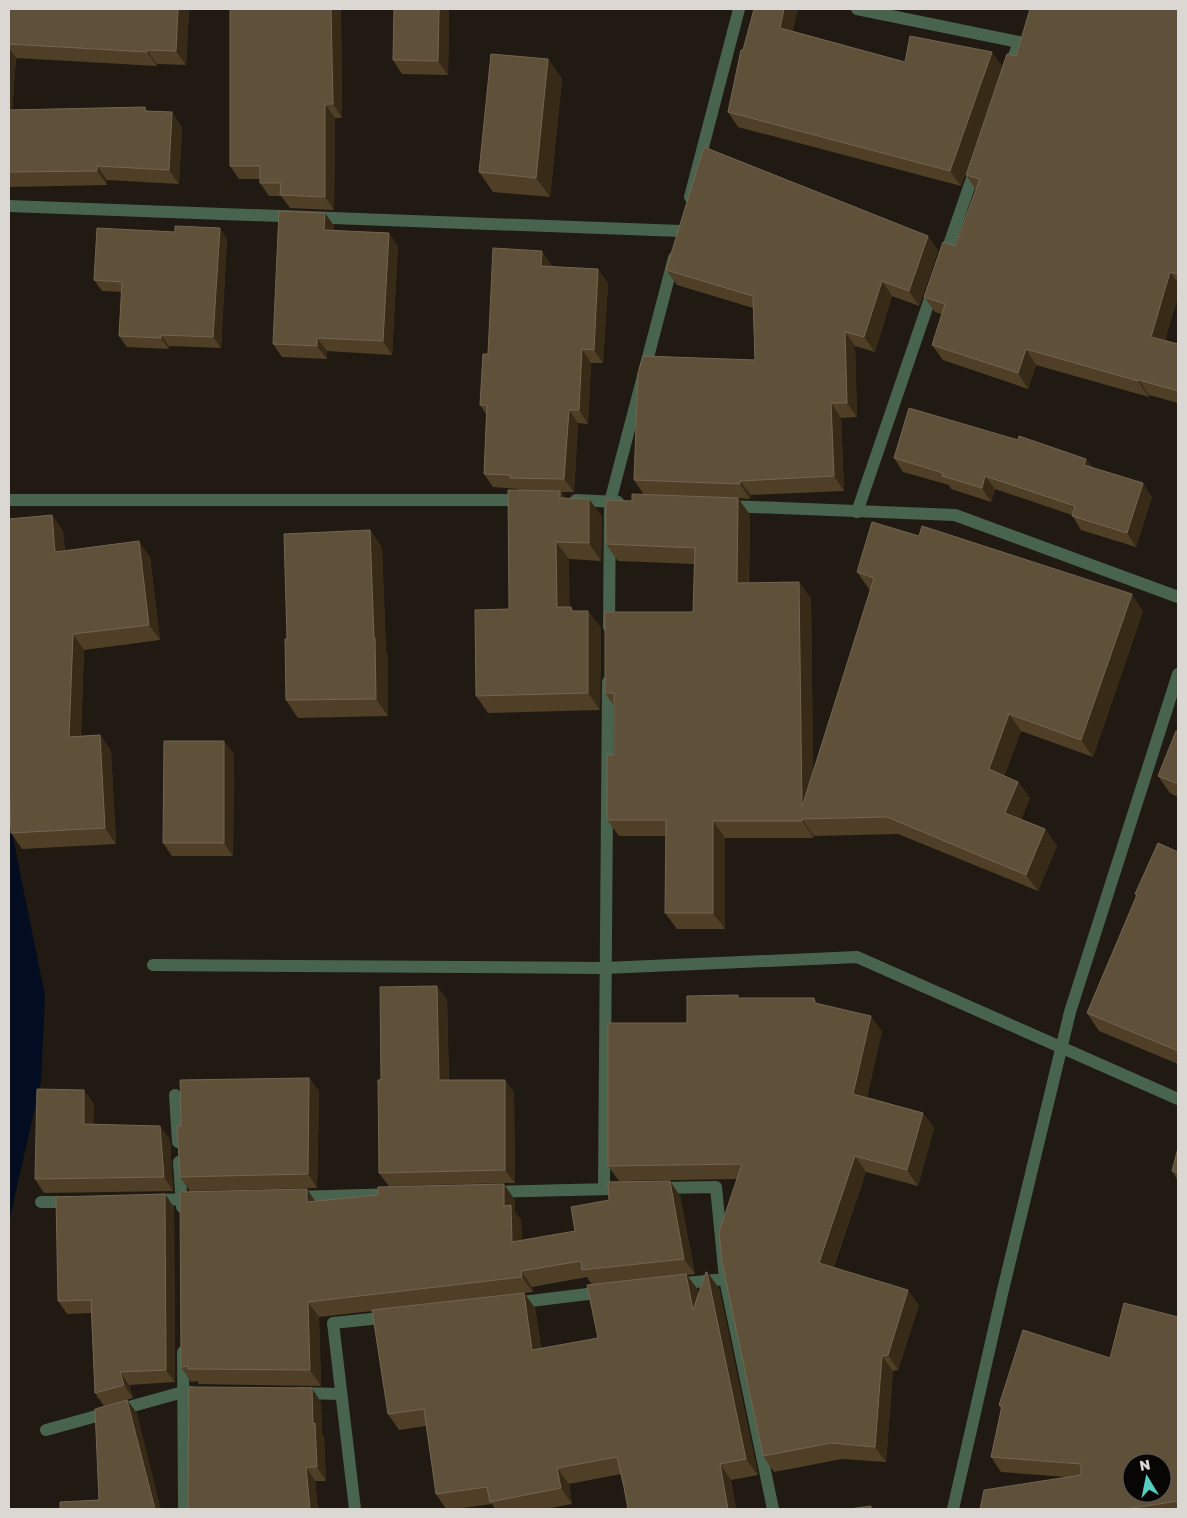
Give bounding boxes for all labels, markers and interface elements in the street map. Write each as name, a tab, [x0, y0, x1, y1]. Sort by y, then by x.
north arrow	[1122, 1453, 1172, 1503]
text: N	[1138, 1455, 1151, 1474]

